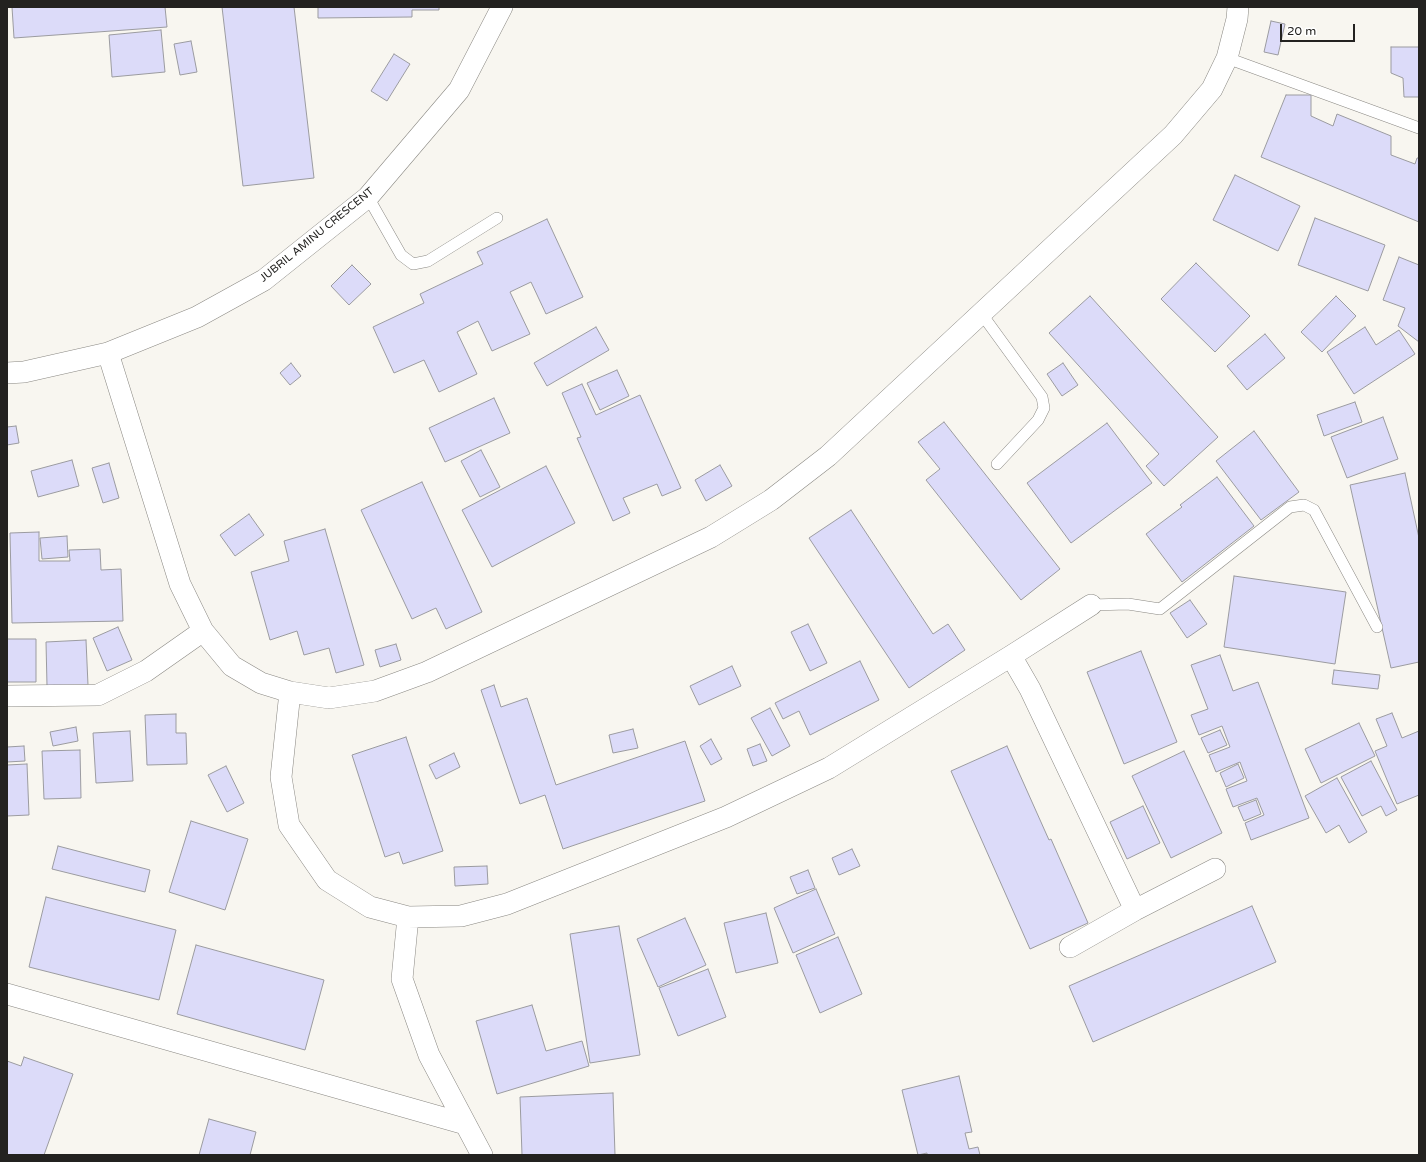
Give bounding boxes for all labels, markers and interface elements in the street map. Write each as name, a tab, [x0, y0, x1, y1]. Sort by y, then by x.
scale bar	[1282, 16, 1357, 42]
text: 20 m	[1287, 24, 1316, 38]
street label: JUBRIL AMINU CRESCENT	[257, 185, 377, 285]

